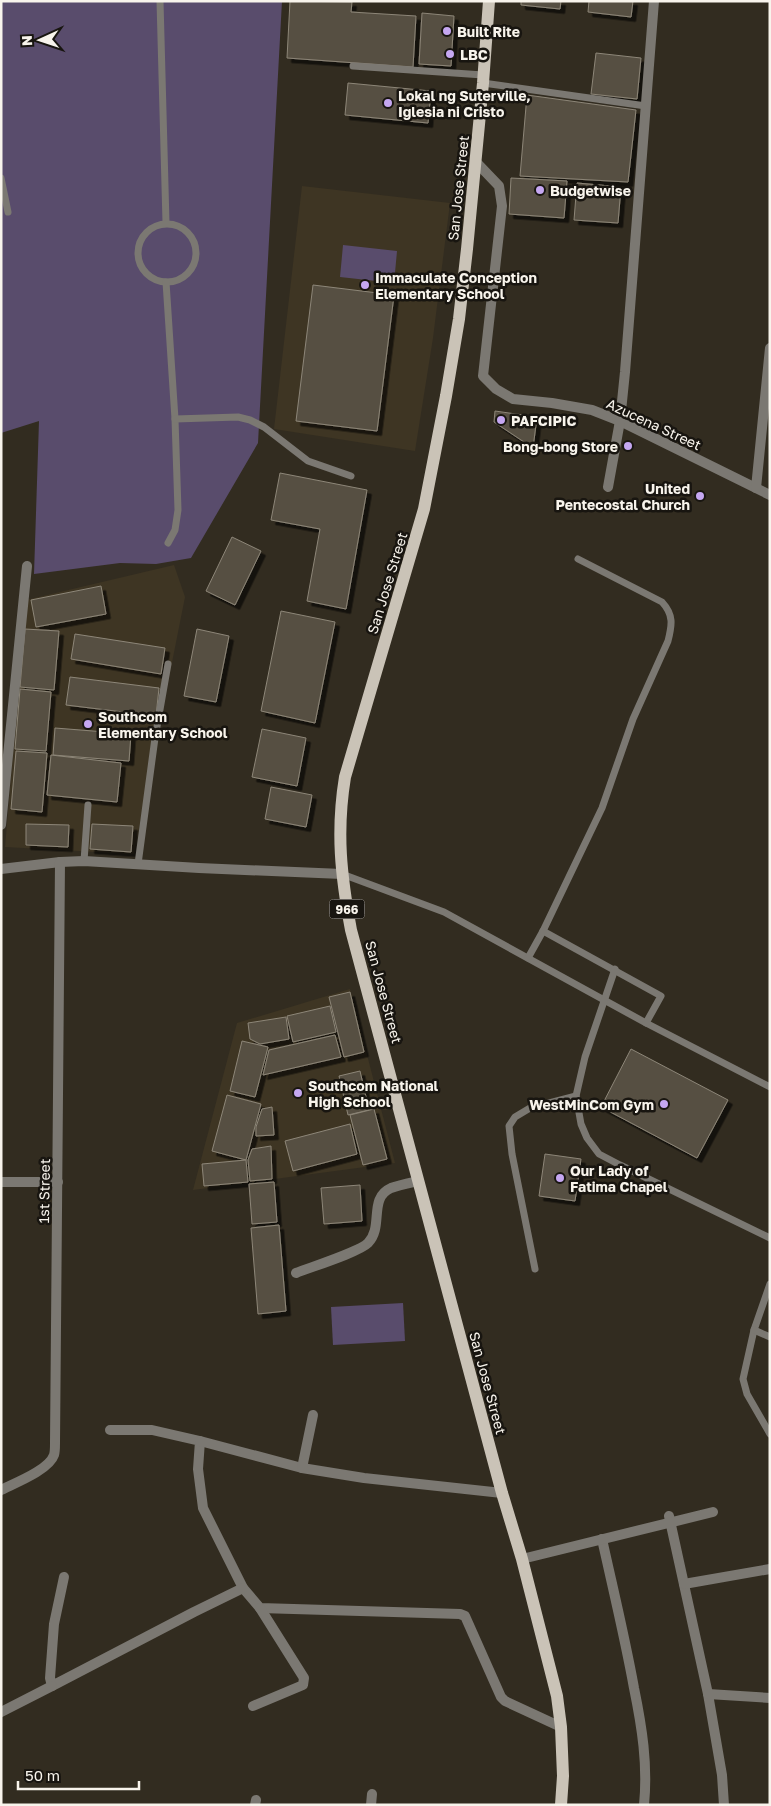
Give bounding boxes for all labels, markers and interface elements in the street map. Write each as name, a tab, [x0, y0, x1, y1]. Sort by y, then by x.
north arrow	[15, 15, 65, 65]
place label: Built Rite	[457, 23, 520, 40]
marker: Built Rite	[441, 25, 453, 37]
text: N	[18, 35, 35, 46]
place label: LBC	[460, 46, 488, 63]
marker: LBC	[444, 48, 456, 60]
place label: Lokal ng Suterville, Iglesia ni Cristo	[398, 87, 531, 120]
marker: Lokal ng Suterville, Iglesia ni Cristo	[382, 97, 394, 109]
street label: San Jose Street	[444, 135, 472, 241]
place label: Budgetwise	[550, 182, 631, 199]
marker: Budgetwise	[534, 184, 546, 196]
place label: Immaculate Conception Elementary School	[375, 269, 537, 302]
marker: Immaculate Conception Elementary School	[359, 279, 371, 291]
street label: Azucena Street	[604, 395, 704, 453]
place label: PAFCIPIC	[511, 412, 577, 429]
marker: PAFCIPIC	[495, 414, 507, 426]
place label: Bong-bong Store	[503, 438, 618, 455]
marker: Bong-bong Store	[622, 440, 634, 452]
place label: United Pentecostal Church	[556, 480, 690, 513]
marker: United Pentecostal Church	[694, 490, 706, 502]
street label: San Jose Street	[363, 530, 411, 636]
place label: Southcom Elementary School	[98, 708, 228, 741]
marker: Southcom Elementary School	[82, 718, 94, 730]
road number: 966	[330, 900, 364, 919]
street label: San Jose Street	[362, 939, 406, 1045]
place label: Southcom National High School	[308, 1077, 439, 1110]
marker: Southcom National High School	[292, 1087, 304, 1099]
place label: WestMinCom Gym	[529, 1096, 654, 1113]
marker: WestMinCom Gym	[658, 1098, 670, 1110]
street label: 1st Street	[35, 1158, 53, 1224]
place label: Our Lady of Fatima Chapel	[570, 1162, 668, 1195]
marker: Our Lady of Fatima Chapel	[554, 1172, 566, 1184]
street label: San Jose Street	[466, 1330, 510, 1436]
scale bar	[18, 1758, 139, 1790]
text: 50 m	[25, 1766, 60, 1784]

